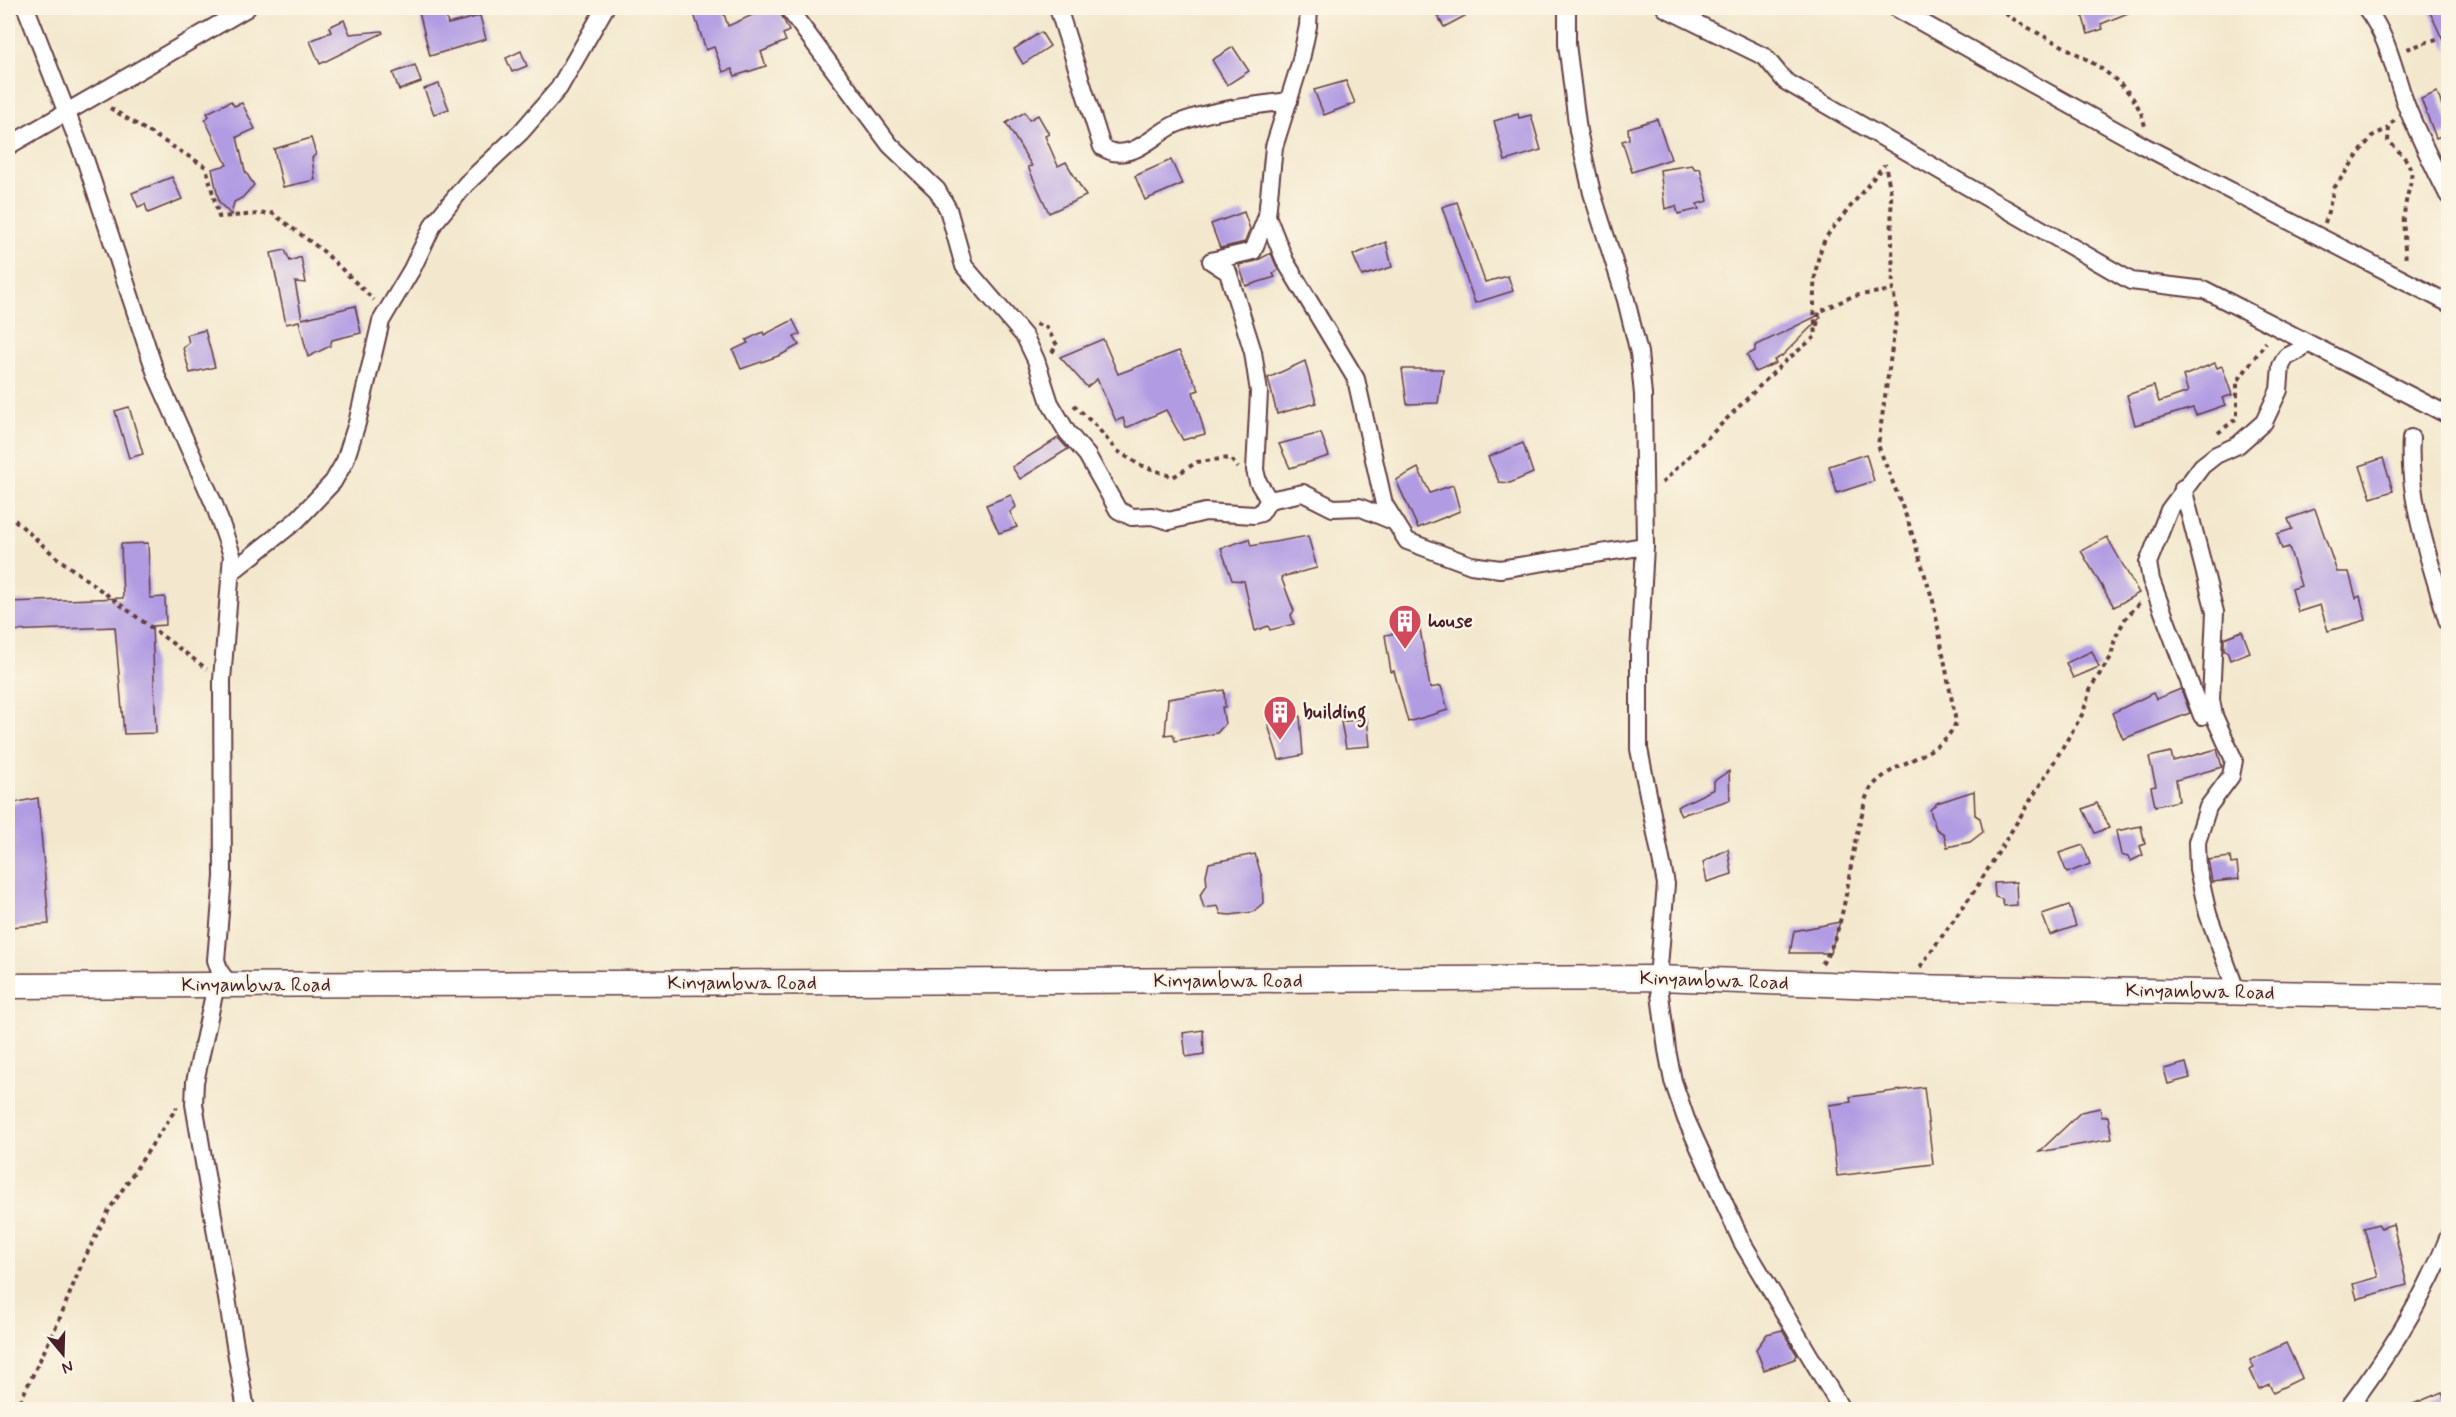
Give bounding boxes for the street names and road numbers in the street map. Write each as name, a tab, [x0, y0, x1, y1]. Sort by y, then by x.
street label: Kinyambwa Road	[1639, 965, 1789, 997]
street label: Kinyambwa Road	[1153, 968, 1303, 995]
street label: Kinyambwa Road	[667, 970, 817, 997]
street label: Kinyambwa Road	[181, 972, 331, 999]
street label: Kinyambwa Road	[2125, 977, 2275, 1007]

